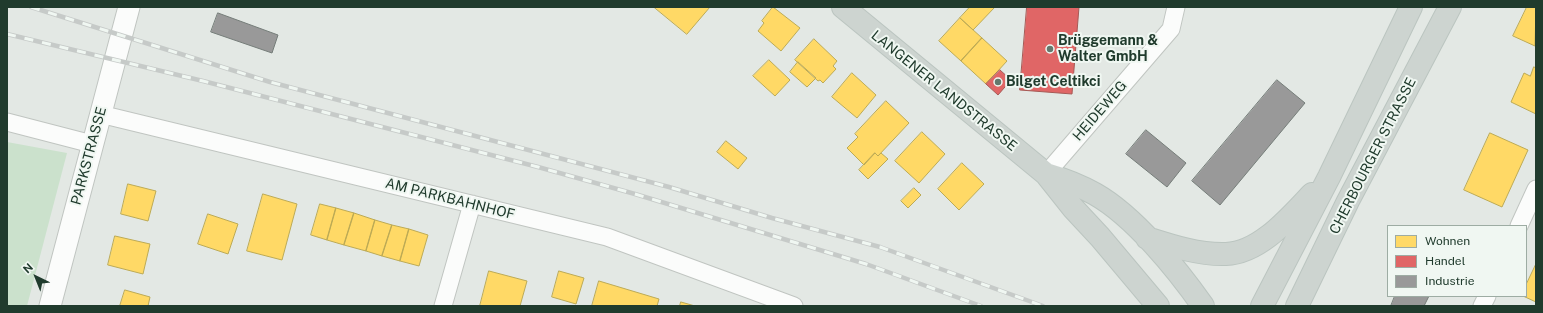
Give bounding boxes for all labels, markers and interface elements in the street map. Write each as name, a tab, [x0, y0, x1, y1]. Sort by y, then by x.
street label: LANGENER LANDSTRASSE	[868, 27, 1020, 155]
place label: Brüggemann & Walter GmbH	[1058, 33, 1158, 66]
marker: Brüggemann & Walter GmbH	[1045, 44, 1055, 54]
place label: Bilget Celtikci	[1006, 74, 1100, 90]
street label: CHERBOURGER STRASSE	[1326, 75, 1420, 237]
marker: Bilget Celtikci	[993, 77, 1003, 87]
street label: HEIDEWEG	[1069, 77, 1131, 145]
street label: PARKSTRASSE	[68, 105, 110, 207]
street label: AM PARKBAHNHOF	[384, 175, 516, 223]
legend	[1387, 225, 1527, 297]
text: Wohnen	[1425, 234, 1470, 248]
text: Handel	[1425, 254, 1465, 268]
north arrow	[16, 257, 56, 297]
text: N	[21, 261, 35, 276]
text: Industrie	[1425, 274, 1475, 288]

